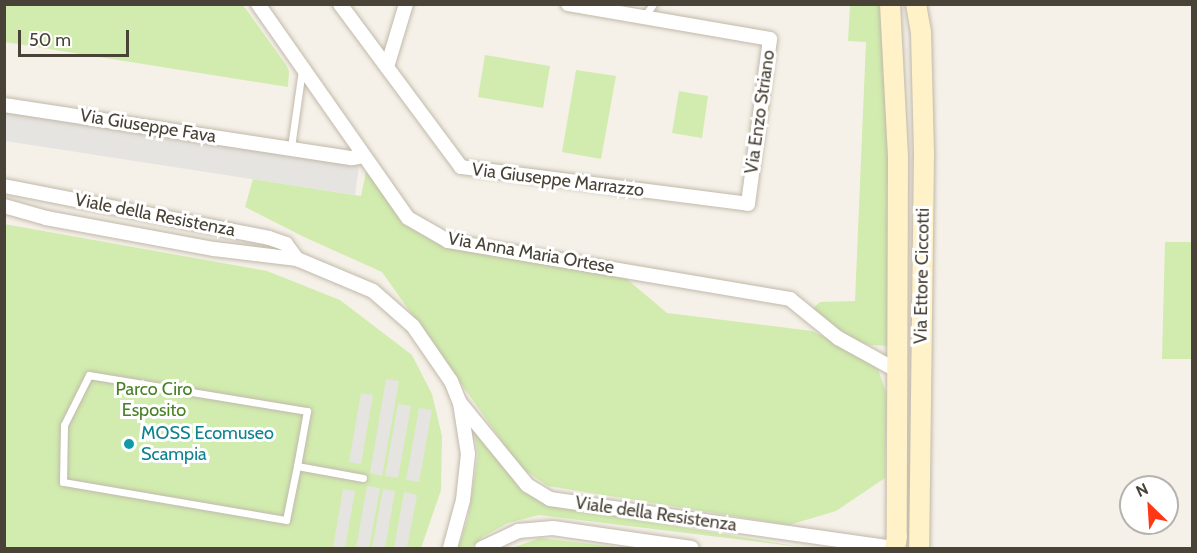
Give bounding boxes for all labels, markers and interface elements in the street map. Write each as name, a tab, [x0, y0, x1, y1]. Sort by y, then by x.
scale bar	[21, 18, 132, 56]
text: 50 m	[29, 29, 71, 51]
street label: Via Enzo Striano	[741, 49, 779, 175]
street label: Via Giuseppe Fava	[78, 105, 218, 147]
street label: Via Giuseppe Marrazzo	[471, 159, 645, 201]
street label: Viale della Resistenza	[73, 189, 237, 241]
street label: Via Ettore Ciccotti	[910, 208, 934, 344]
street label: Via Anna Maria Ortese	[446, 228, 616, 278]
park label: Parco Ciro Esposito	[116, 379, 192, 422]
place label: MOSS Ecomuseo Scampia	[141, 423, 274, 466]
marker: MOSS Ecomuseo Scampia	[122, 437, 136, 451]
north arrow	[1119, 475, 1179, 535]
text: N	[1133, 479, 1151, 501]
street label: Viale della Resistenza	[574, 492, 738, 536]

